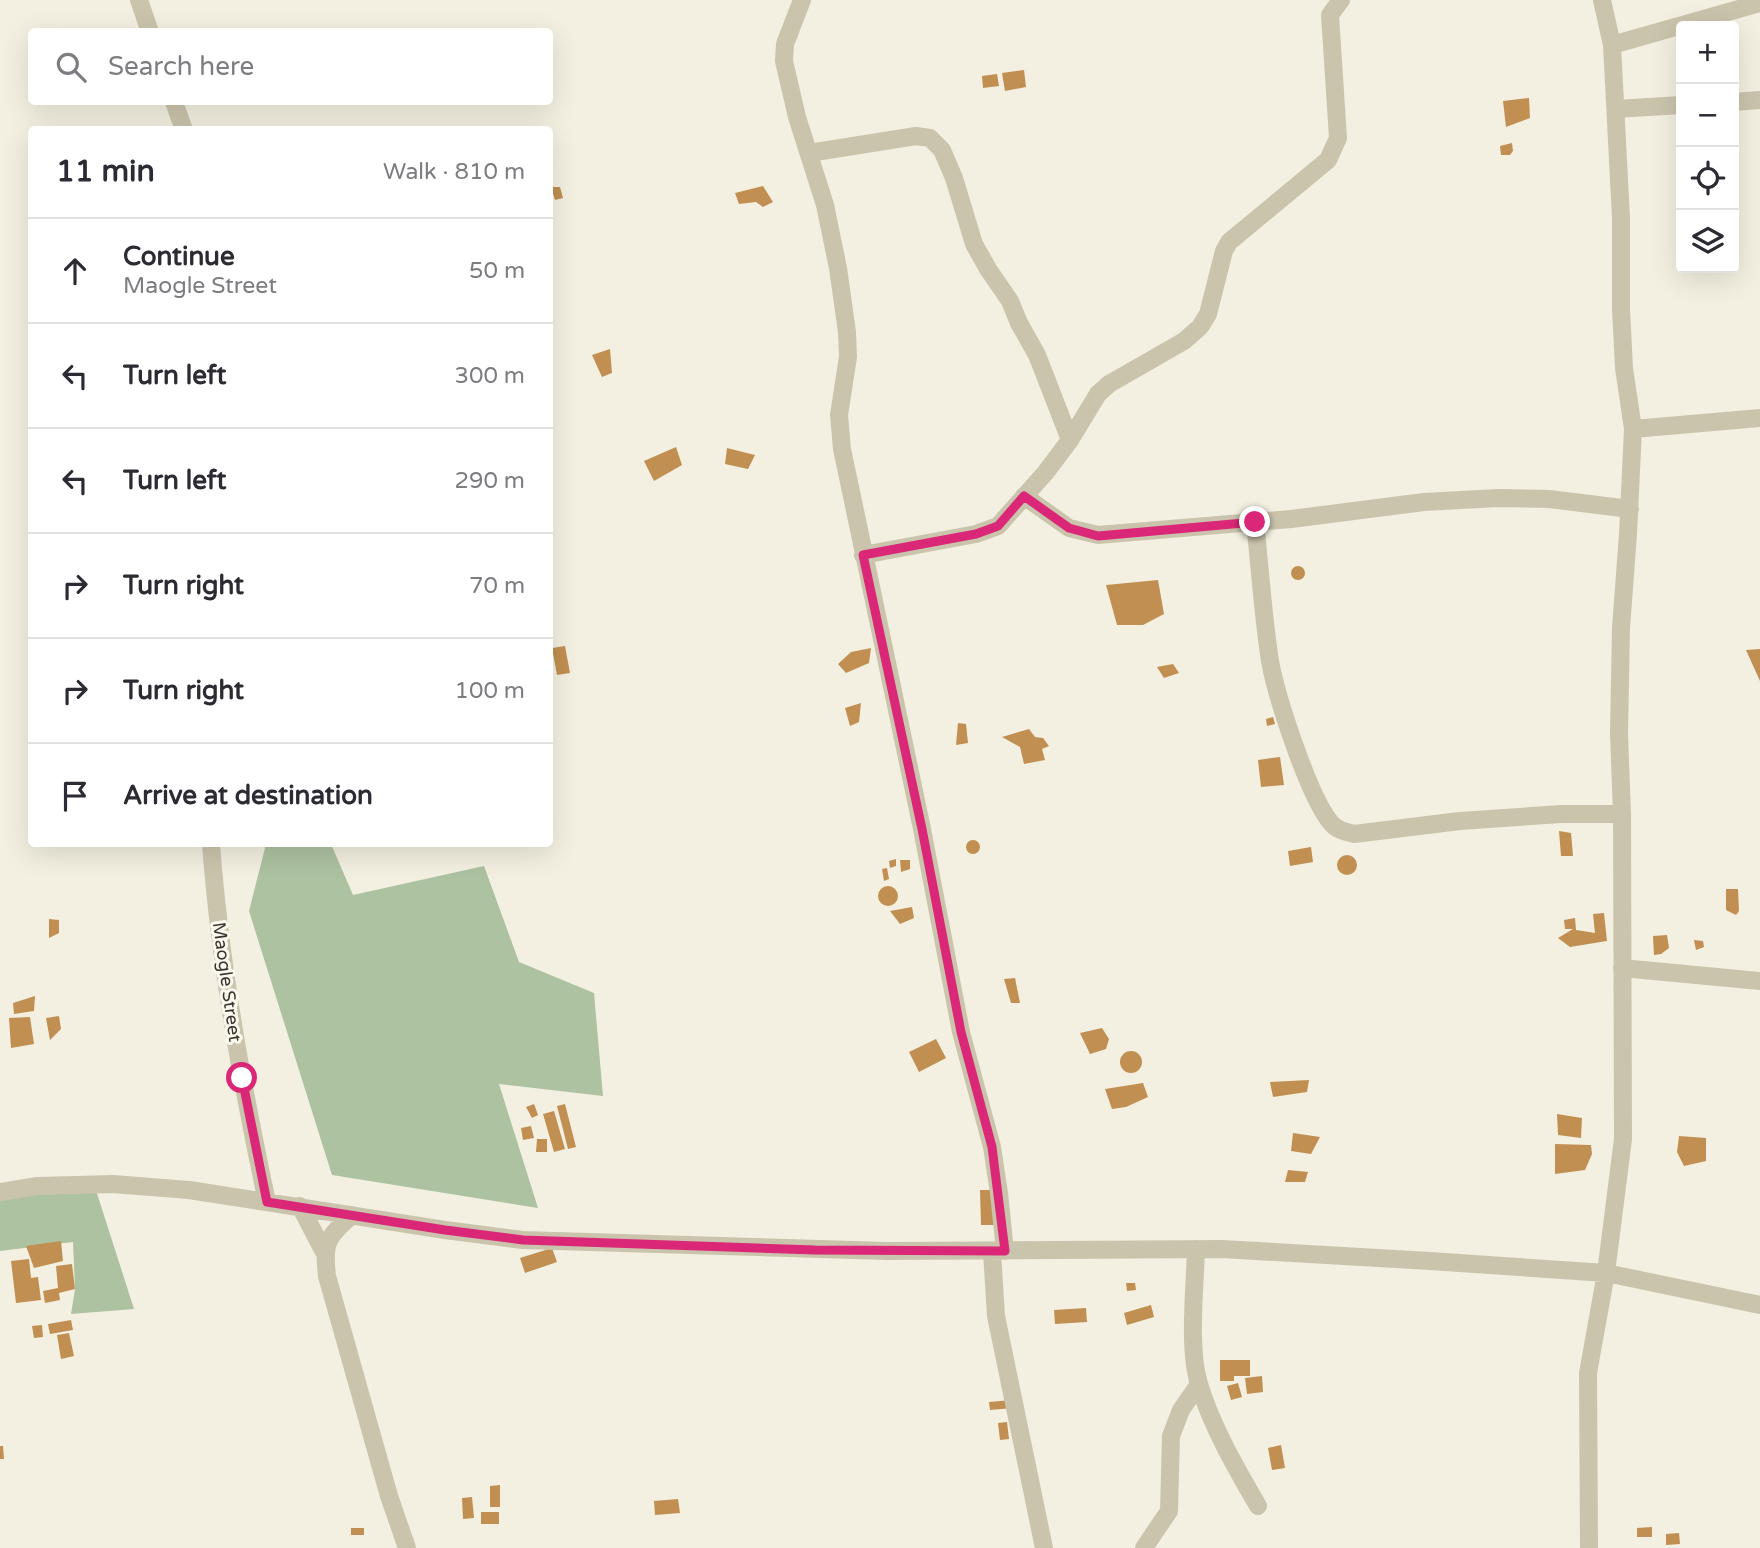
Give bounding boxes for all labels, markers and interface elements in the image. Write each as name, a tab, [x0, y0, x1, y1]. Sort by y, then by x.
map controls	[1676, 21, 1739, 273]
button: +	[1676, 21, 1739, 84]
search box	[28, 28, 553, 105]
icon: search	[52, 48, 90, 86]
text: Search here	[108, 51, 254, 82]
button: −	[1676, 84, 1739, 147]
button: locate	[1676, 147, 1739, 210]
text: 11 min	[56, 153, 155, 190]
text: Walk · 810 m	[383, 158, 525, 186]
button: layers	[1676, 210, 1739, 273]
text: Continue	[123, 241, 235, 272]
icon: ahead	[56, 252, 94, 290]
text: 50 m	[469, 257, 525, 285]
text: Maogle Street	[123, 272, 277, 300]
icon: left	[56, 357, 94, 395]
text: Turn left	[123, 360, 226, 391]
text: 300 m	[455, 362, 525, 390]
icon: left	[56, 462, 94, 500]
text: Turn left	[123, 465, 226, 496]
text: 290 m	[455, 467, 525, 495]
route end	[1239, 506, 1270, 537]
icon: right	[56, 567, 94, 605]
text: Turn right	[123, 570, 244, 601]
text: 70 m	[469, 572, 525, 600]
icon: right	[56, 672, 94, 710]
text: Turn right	[123, 675, 244, 706]
text: 100 m	[455, 677, 525, 705]
icon: arrive	[56, 777, 94, 815]
text: Arrive at destination	[123, 780, 373, 811]
street label: Maogle Street	[208, 921, 246, 1043]
route start	[226, 1062, 257, 1093]

